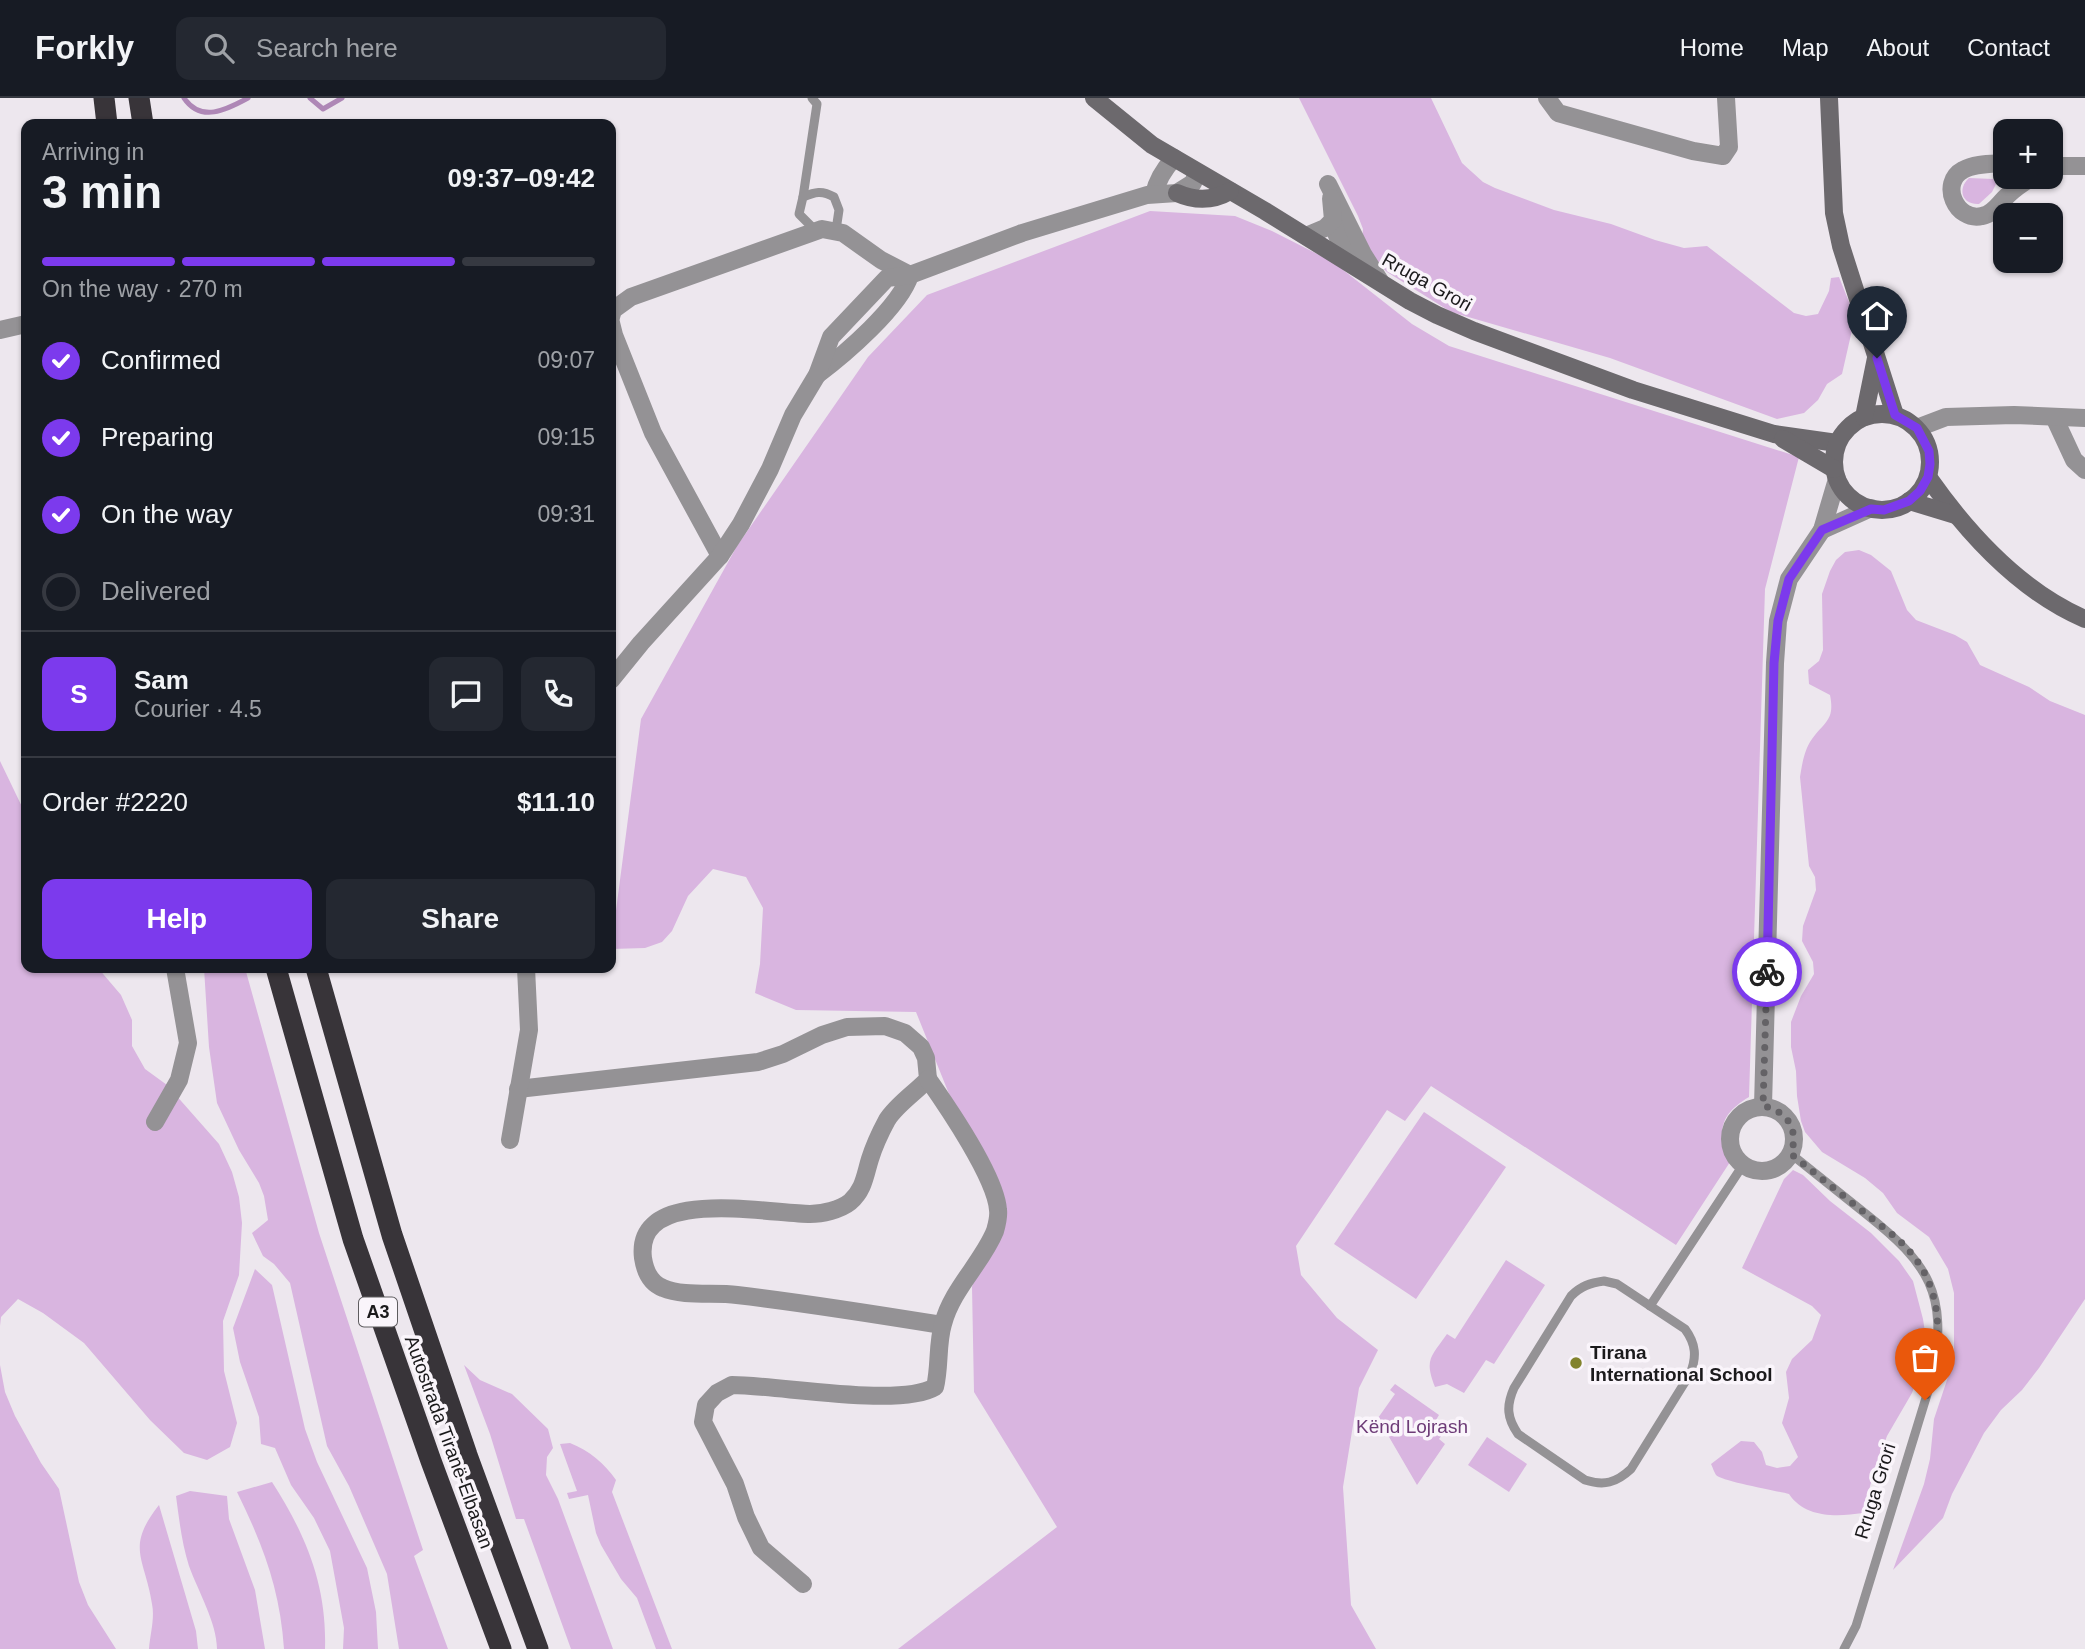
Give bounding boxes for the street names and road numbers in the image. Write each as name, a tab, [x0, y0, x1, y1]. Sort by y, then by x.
street label: Rruga Grori	[1379, 249, 1475, 315]
road number: A3	[359, 1297, 397, 1326]
street label: Autostrada Tiranë-Elbasan	[401, 1333, 497, 1551]
street label: Rruga Grori	[1850, 1440, 1900, 1542]

